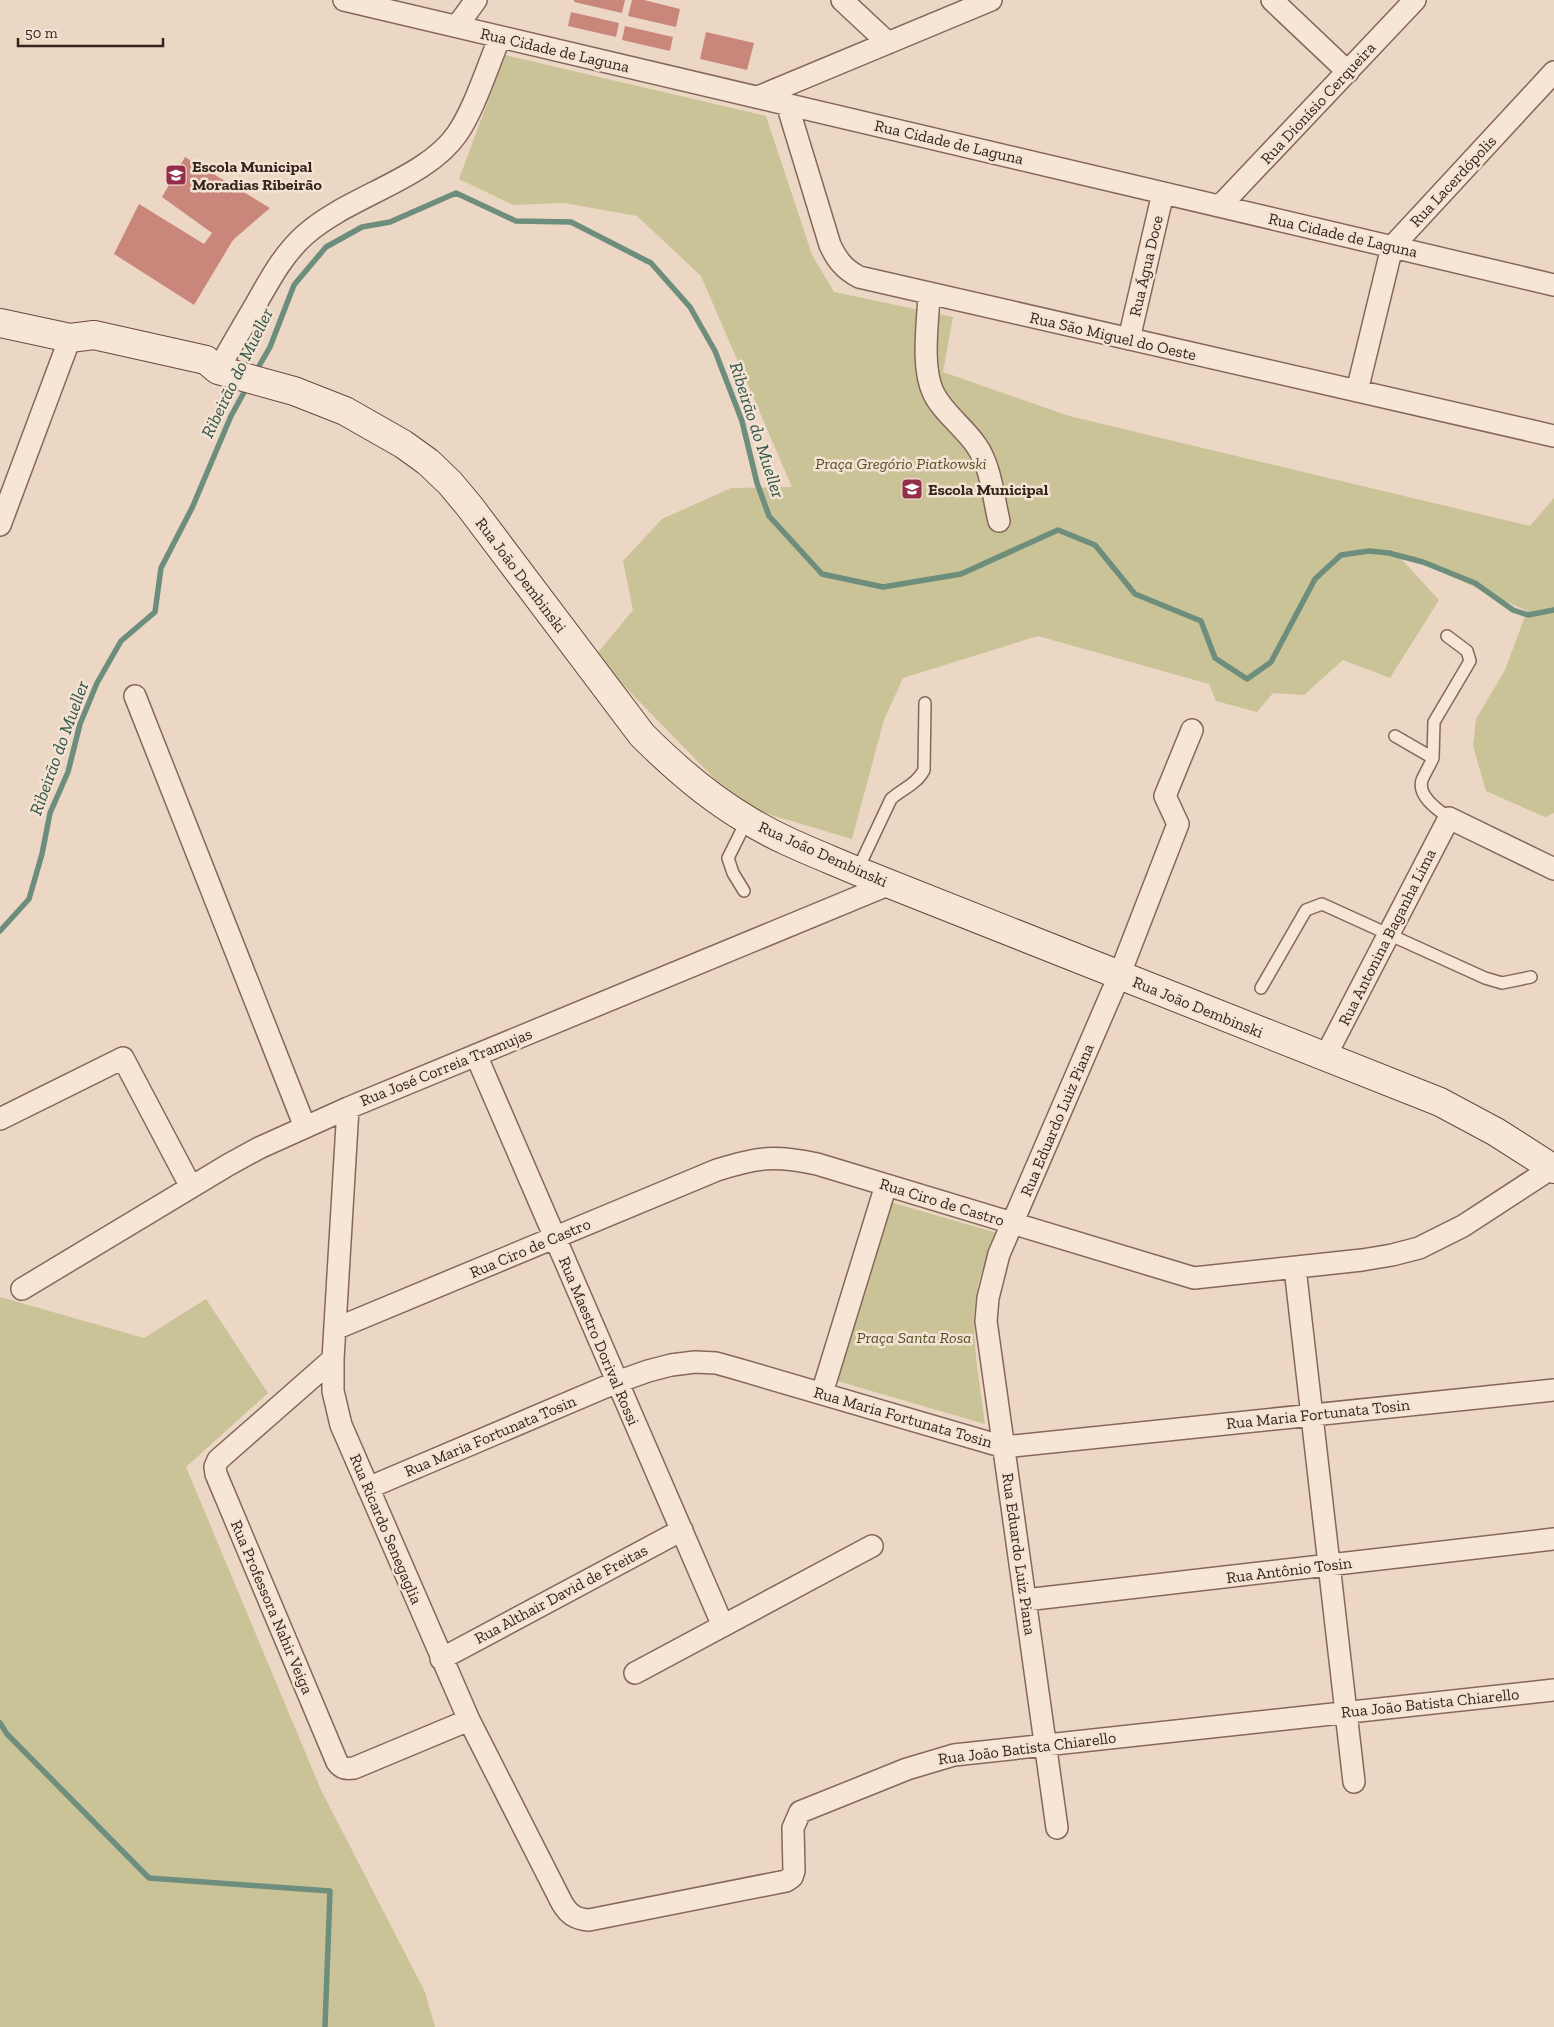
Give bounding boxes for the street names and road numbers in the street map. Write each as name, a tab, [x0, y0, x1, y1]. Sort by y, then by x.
street label: Rua Cidade de Laguna	[479, 24, 632, 76]
street label: Rua Dionísio Cerqueira	[1257, 38, 1380, 168]
street label: Rua Cidade de Laguna	[873, 116, 1026, 168]
street label: Rua Lacerdópolis	[1406, 131, 1500, 231]
street label: Rua Cidade de Laguna	[1267, 209, 1420, 261]
street label: Rua Água Doce	[1125, 213, 1167, 319]
street label: Rua São Miguel do Oeste	[1028, 308, 1198, 364]
street label: Rua João Dembinski	[472, 514, 571, 637]
street label: Rua João Dembinski	[756, 817, 891, 891]
street label: Rua Antonina Baganha Lima	[1334, 845, 1440, 1028]
street label: Rua João Dembinski	[1130, 972, 1267, 1042]
street label: Rua José Correia Tramujas	[357, 1024, 535, 1110]
street label: Rua Eduardo Luiz Piana	[1016, 1041, 1098, 1199]
street label: Rua Ciro de Castro	[877, 1174, 1007, 1230]
street label: Rua Ciro de Castro	[467, 1214, 593, 1282]
street label: Rua Maestro Dorival Rossi	[555, 1254, 643, 1429]
street label: Rua Maria Fortunata Tosin	[812, 1382, 995, 1452]
street label: Rua Maria Fortunata Tosin	[401, 1391, 579, 1481]
street label: Rua Maria Fortunata Tosin	[1225, 1395, 1412, 1433]
street label: Rua Ricardo Senegaglia	[346, 1451, 426, 1607]
street label: Rua Eduardo Luiz Piana	[998, 1472, 1040, 1637]
street label: Rua Professora Nahir Veiga	[227, 1517, 317, 1697]
street label: Rua Althair David de Freitas	[471, 1540, 651, 1648]
street label: Rua Antônio Tosin	[1225, 1553, 1354, 1587]
street label: Rua João Batista Chiarello	[1340, 1684, 1520, 1722]
street label: Rua João Batista Chiarello	[937, 1728, 1117, 1768]

